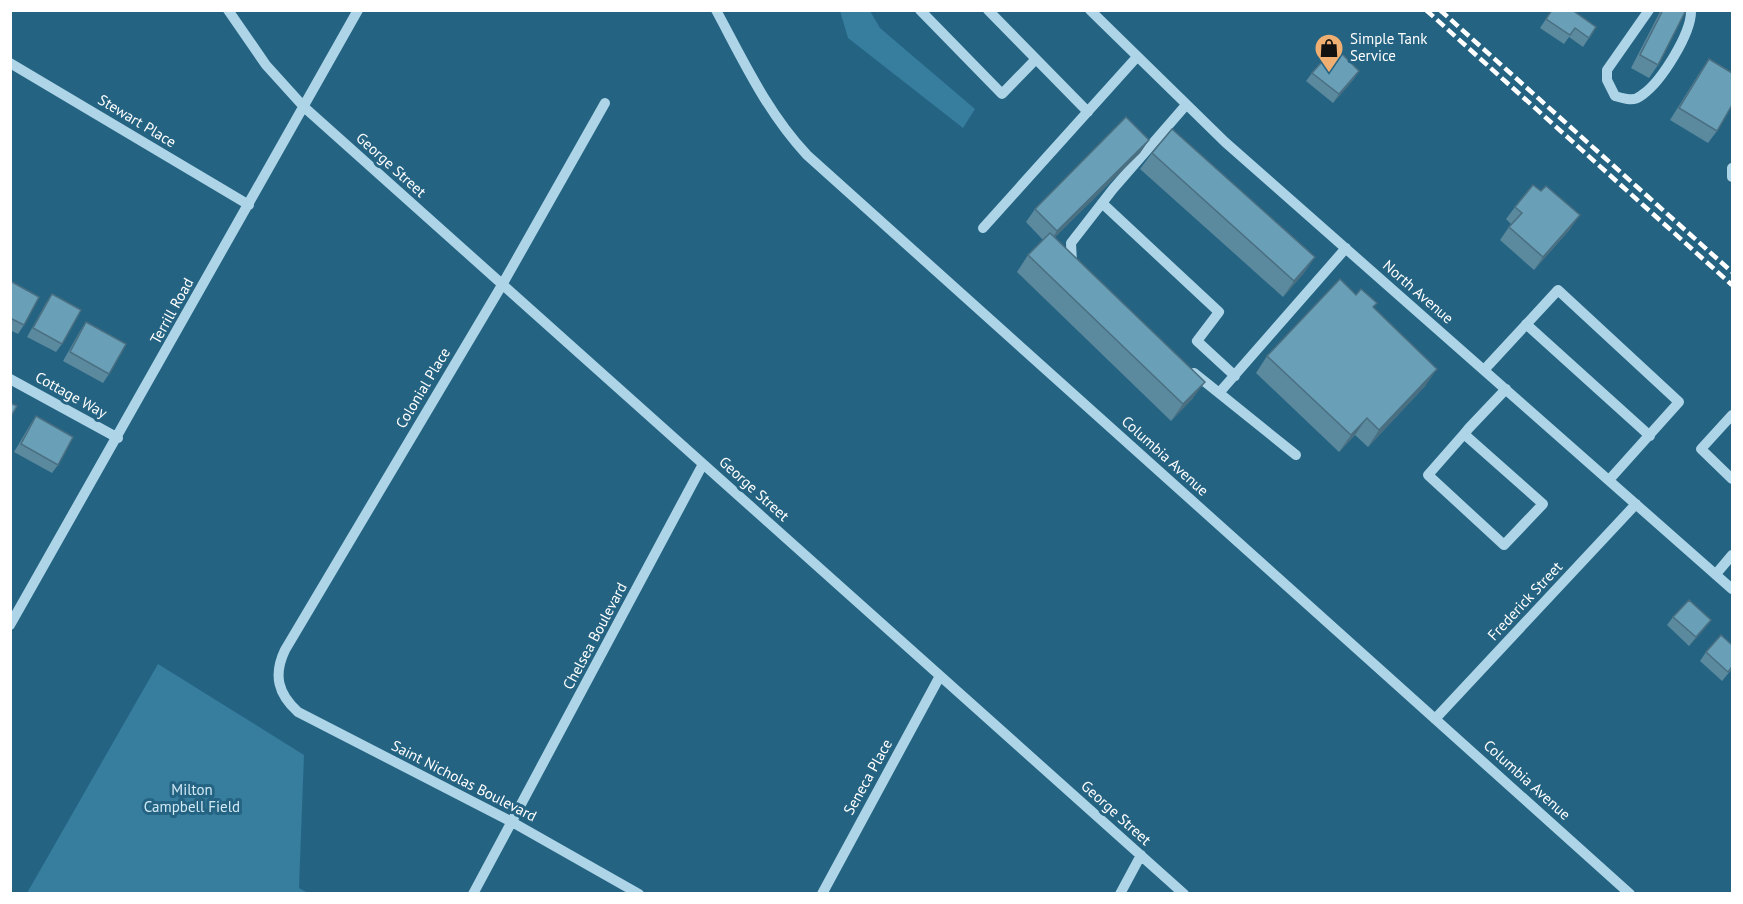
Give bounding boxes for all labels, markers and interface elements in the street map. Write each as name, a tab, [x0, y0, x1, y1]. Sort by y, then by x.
place label: Simple Tank Service	[1350, 29, 1428, 65]
shop icon: Simple Tank Service	[1313, 32, 1345, 74]
street label: Stewart Place	[95, 90, 180, 151]
street label: George Street	[352, 128, 430, 201]
street label: North Avenue	[1379, 256, 1458, 327]
street label: Terrill Road	[146, 274, 198, 347]
street label: Colonial Place	[391, 344, 454, 432]
street label: Cottage Way	[32, 367, 111, 422]
street label: Columbia Avenue	[1118, 412, 1213, 500]
street label: George Street	[715, 452, 793, 525]
street label: Frederick Street	[1483, 557, 1566, 644]
street label: Chelsea Boulevard	[558, 579, 631, 693]
street label: Saint Nicholas Boulevard	[388, 736, 540, 825]
street label: Seneca Place	[839, 736, 896, 818]
street label: Columbia Avenue	[1480, 736, 1575, 824]
street label: George Street	[1077, 776, 1155, 849]
park label: Milton Campbell Field	[144, 780, 240, 816]

